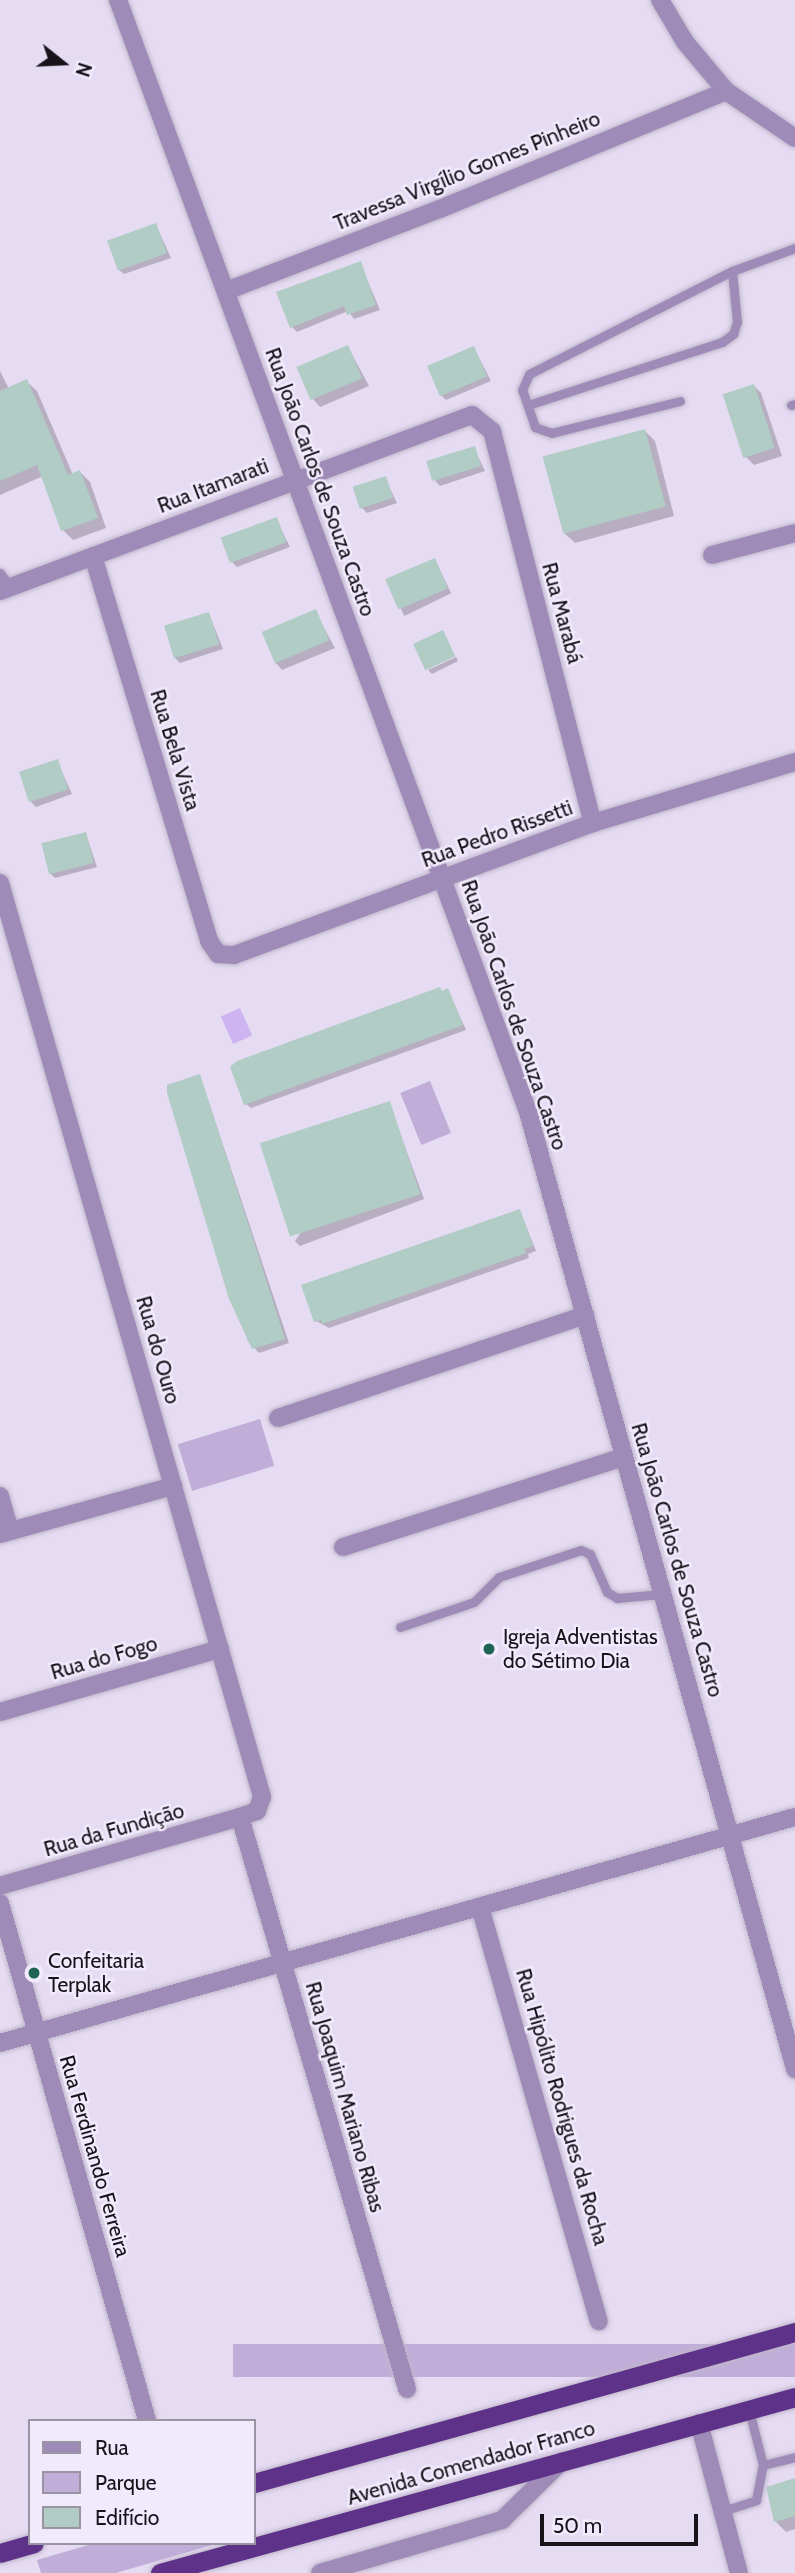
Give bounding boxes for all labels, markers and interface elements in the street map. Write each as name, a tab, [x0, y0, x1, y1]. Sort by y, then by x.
north arrow	[28, 28, 98, 98]
text: N	[70, 60, 96, 80]
street label: Travessa Virgílio Gomes Pinheiro	[330, 106, 604, 236]
street label: Rua João Carlos de Souza Castro	[260, 344, 380, 620]
street label: Rua Itamarati	[154, 453, 272, 519]
street label: Rua Marabá	[536, 560, 588, 666]
street label: Rua Bela Vista	[145, 686, 205, 814]
street label: Rua Pedro Rissetti	[418, 795, 576, 873]
street label: Rua João Carlos de Souza Castro	[456, 877, 572, 1153]
street label: Rua do Ouro	[131, 1293, 185, 1407]
street label: Rua João Carlos de Souza Castro	[626, 1420, 728, 1700]
place label: Igreja Adventistas do Sétimo Dia	[503, 1624, 658, 1674]
street label: Rua do Fogo	[48, 1631, 160, 1685]
marker: Igreja Adventistas do Sétimo Dia	[481, 1641, 497, 1657]
street label: Rua da Fundição	[41, 1798, 187, 1862]
place label: Confeitaria Terplak	[48, 1948, 144, 1998]
marker: Confeitaria Terplak	[26, 1965, 42, 1981]
street label: Rua Hipólito Rodrigues da Rocha	[510, 1966, 614, 2248]
street label: Rua Joaquim Mariano Ribas	[300, 1979, 390, 2215]
street label: Rua Ferdinando Ferreira	[54, 2052, 136, 2260]
street label: Avenida Comendador Franco	[344, 2416, 598, 2510]
legend	[28, 2419, 256, 2545]
text: Rua	[95, 2435, 129, 2460]
text: Parque	[95, 2470, 157, 2495]
scale bar	[543, 2500, 700, 2544]
text: Edifício	[95, 2505, 159, 2530]
text: 50 m	[553, 2513, 602, 2538]

